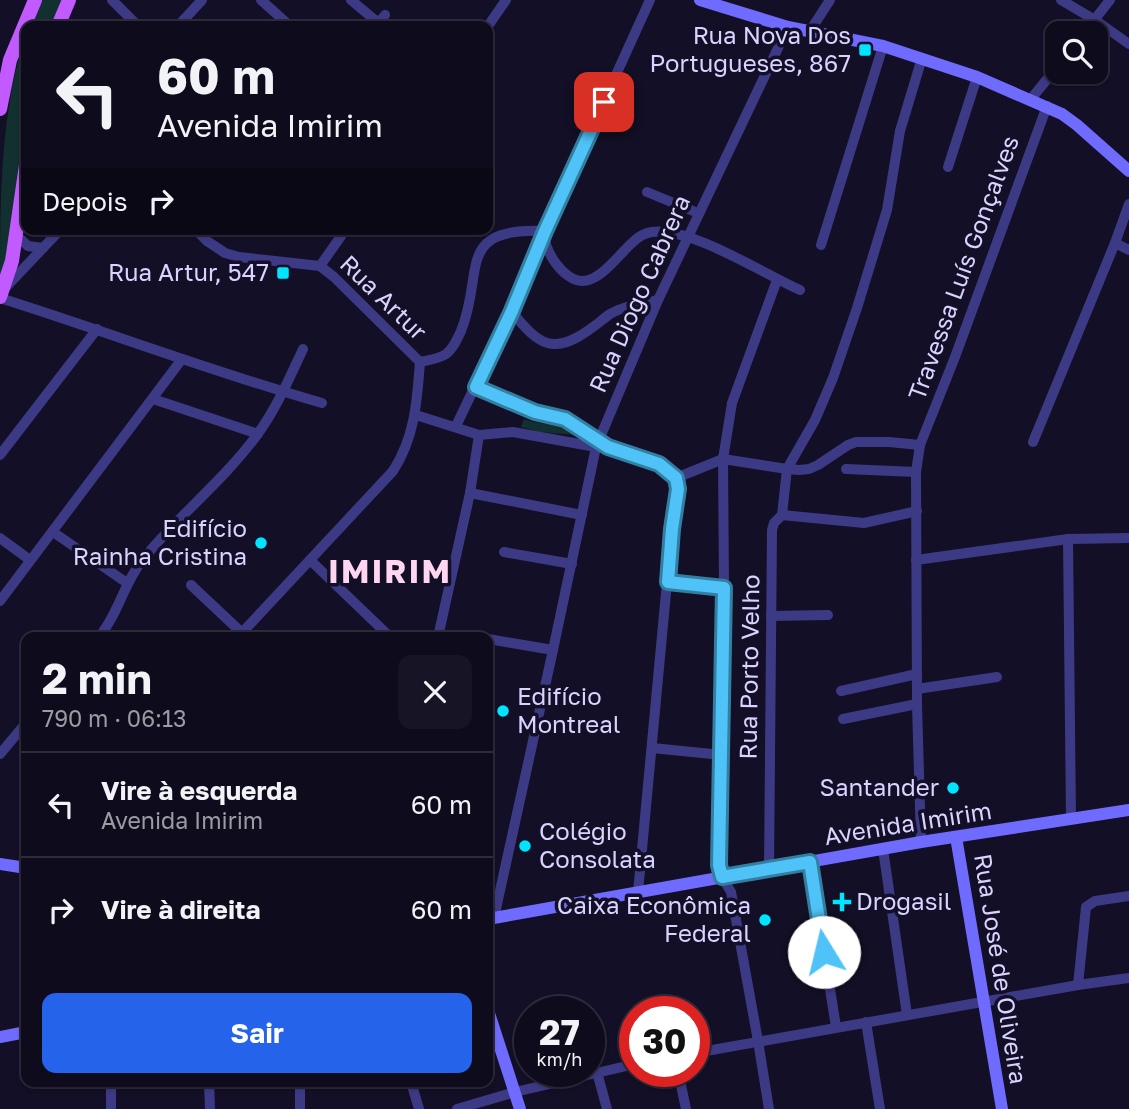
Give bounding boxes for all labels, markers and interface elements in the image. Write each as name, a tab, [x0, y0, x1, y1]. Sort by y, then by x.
place label: Rua Nova Dos Portugueses, 867	[650, 20, 851, 77]
map controls	[1045, 21, 1108, 84]
button: search	[1045, 21, 1108, 84]
marker: Rua Nova Dos Portugueses, 867	[857, 42, 873, 58]
text: 60 m	[157, 46, 275, 105]
icon: left	[42, 49, 133, 140]
pin	[574, 72, 634, 132]
icon: arrive	[585, 83, 623, 121]
text: Avenida Imirim	[157, 106, 383, 144]
street label: Travessa Luís Gonçalves	[901, 131, 1024, 404]
icon: right	[142, 182, 180, 220]
text: Depois	[42, 186, 128, 217]
street label: Rua Diogo Cabrera	[582, 190, 695, 397]
street label: Rua Artur	[335, 249, 433, 345]
place label: Rua Artur, 547	[108, 257, 269, 286]
marker: Rua Artur, 547	[275, 265, 291, 281]
place label: Edifício Rainha Cristina	[73, 513, 247, 570]
marker: Edifício Rainha Cristina	[253, 535, 269, 551]
district label: IMIRIM	[328, 552, 452, 590]
street label: Rua Porto Velho	[732, 574, 765, 760]
text: 2 min	[42, 653, 152, 703]
button: close	[398, 655, 472, 729]
place label: Edifício Montreal	[517, 681, 620, 738]
marker: Edifício Montreal	[495, 703, 511, 719]
text: 790 m · 06:13	[42, 704, 187, 732]
place label: Santander	[820, 772, 939, 801]
text: Vire à esquerda	[101, 775, 297, 806]
marker: Santander	[945, 780, 961, 796]
icon: left	[42, 786, 80, 824]
text: 60 m	[411, 789, 472, 820]
street label: Avenida Imirim	[822, 795, 994, 850]
text: Avenida Imirim	[101, 806, 263, 834]
place label: Colégio Consolata	[539, 816, 656, 873]
marker: Colégio Consolata	[517, 838, 533, 854]
street label: Rua José de Oliveira	[969, 852, 1034, 1086]
place label: Drogasil	[856, 886, 951, 915]
place label: Caixa Econômica Federal	[557, 890, 751, 947]
icon: right	[42, 891, 80, 929]
text: Vire à direita	[101, 894, 261, 925]
text: 60 m	[411, 894, 472, 925]
marker: Drogasil	[834, 894, 850, 910]
marker: Caixa Econômica Federal	[757, 912, 773, 928]
position arrow	[787, 915, 861, 989]
button: Sair	[42, 993, 472, 1073]
speed limit sign: 30	[619, 996, 710, 1087]
text: 27	[539, 1011, 580, 1053]
text: km/h	[537, 1048, 582, 1070]

